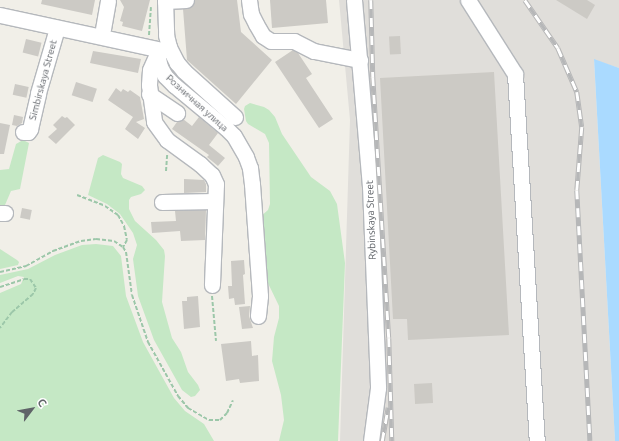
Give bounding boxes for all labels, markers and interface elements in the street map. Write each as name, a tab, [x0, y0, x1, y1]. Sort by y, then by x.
street label: Simbirskaya Street	[26, 38, 60, 122]
street label: Розничная улица	[163, 72, 231, 134]
street label: Rybinskaya Street	[364, 180, 378, 260]
north arrow	[12, 389, 52, 429]
text: С	[35, 396, 49, 409]

